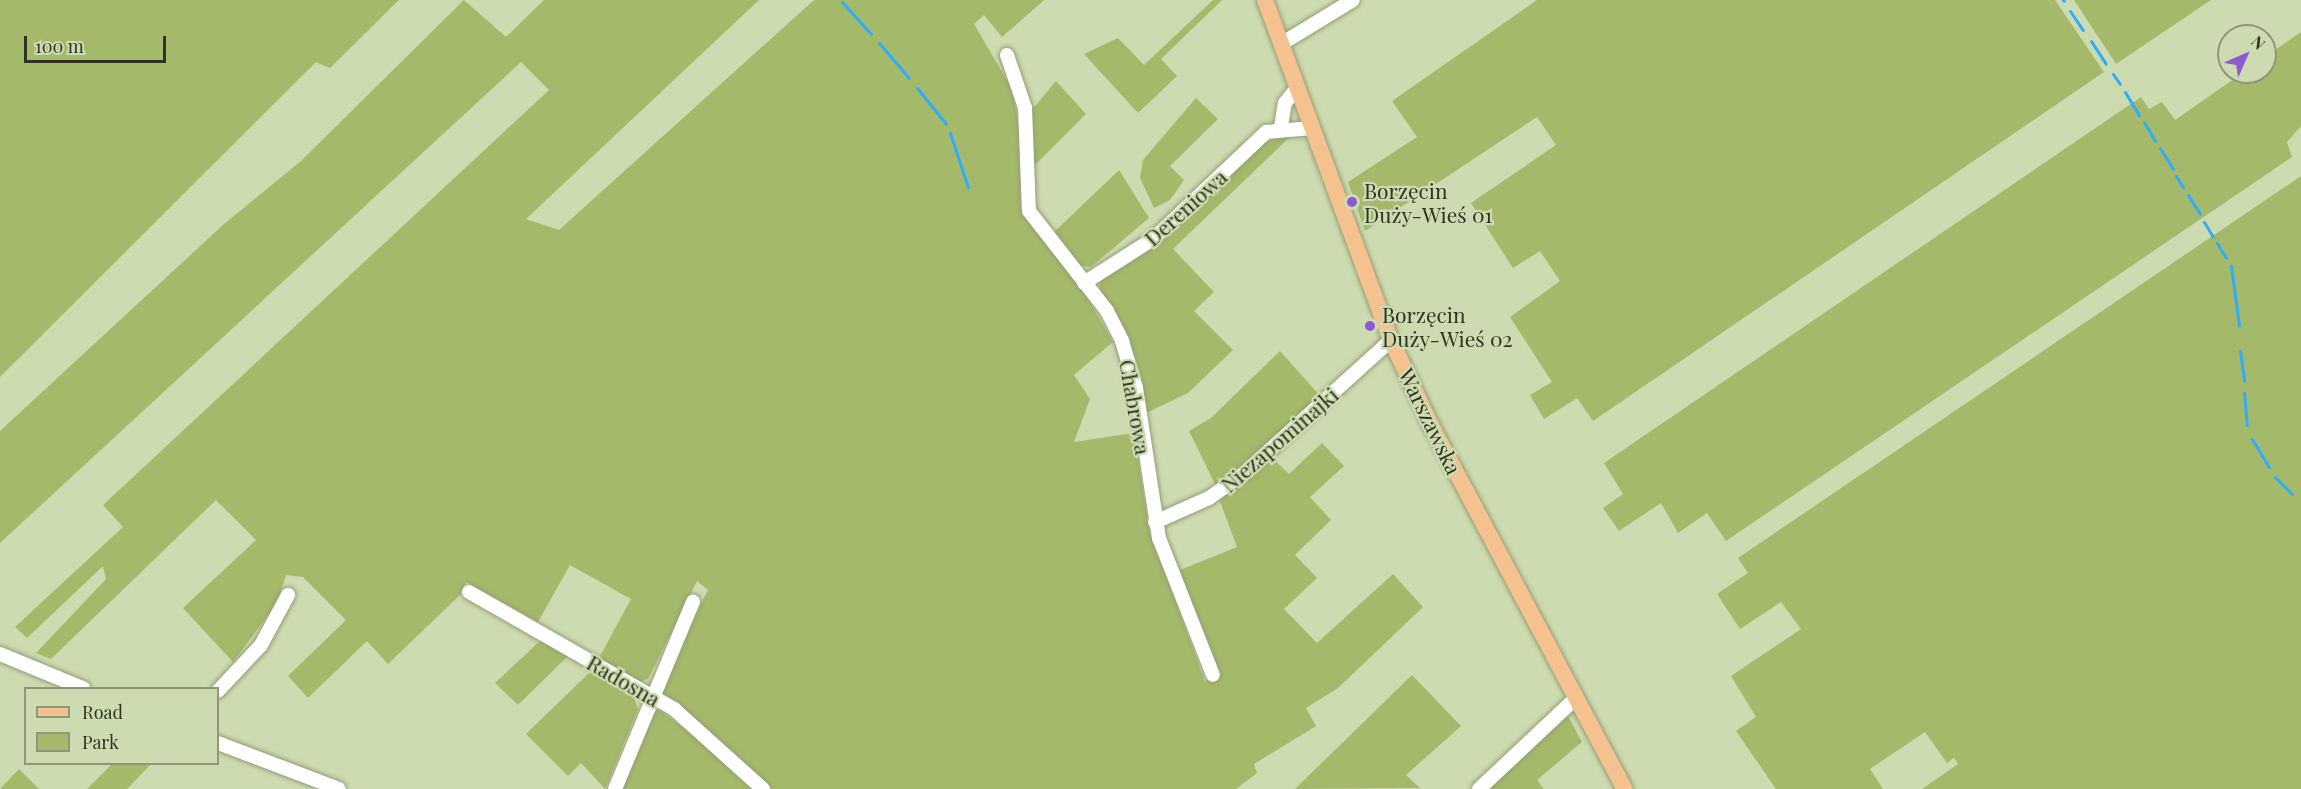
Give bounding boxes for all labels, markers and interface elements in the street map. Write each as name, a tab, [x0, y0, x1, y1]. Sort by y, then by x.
scale bar	[27, 24, 170, 62]
north arrow	[2217, 24, 2277, 84]
text: N	[2247, 31, 2270, 54]
text: 100 m	[35, 34, 84, 58]
street label: Dereniowa	[1139, 164, 1231, 250]
place label: Borzęcin Duży-Wieś 01	[1364, 177, 1492, 227]
marker: Borzęcin Duży-Wieś 01	[1345, 195, 1359, 209]
place label: Borzęcin Duży-Wieś 02	[1382, 301, 1513, 351]
marker: Borzęcin Duży-Wieś 02	[1363, 319, 1377, 333]
street label: Chabrowa	[1115, 358, 1157, 456]
street label: Warszawska	[1395, 364, 1467, 478]
street label: Niezapominajki	[1215, 381, 1343, 497]
street label: Radosna	[583, 649, 665, 711]
legend	[24, 687, 219, 765]
text: Road	[82, 700, 123, 724]
text: Park	[82, 730, 119, 754]

